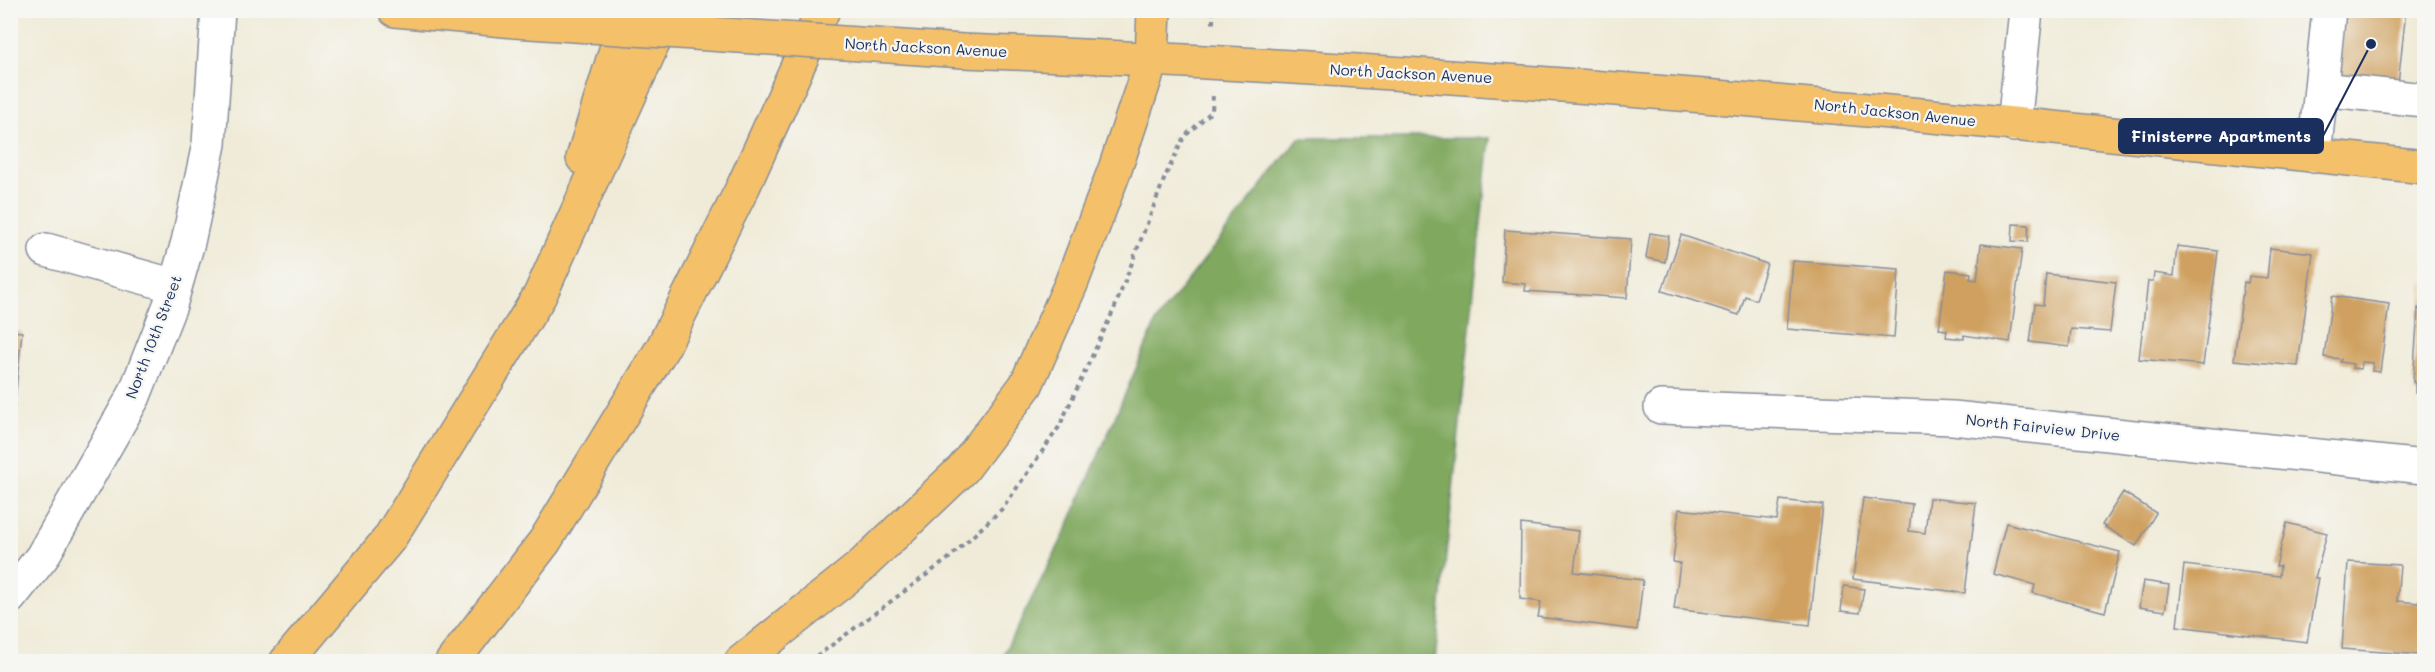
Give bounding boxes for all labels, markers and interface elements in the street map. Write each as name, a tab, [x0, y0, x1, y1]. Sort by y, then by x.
street label: North Jackson Avenue	[844, 33, 1008, 61]
street label: North Jackson Avenue	[1329, 59, 1493, 87]
street label: North Jackson Avenue	[1813, 94, 1977, 130]
callout: Finisterre Apartments	[2119, 119, 2323, 153]
text: Finisterre Apartments	[2131, 125, 2311, 146]
street label: North 10th Street	[120, 272, 186, 401]
street label: North Fairview Drive	[1965, 409, 2121, 445]

